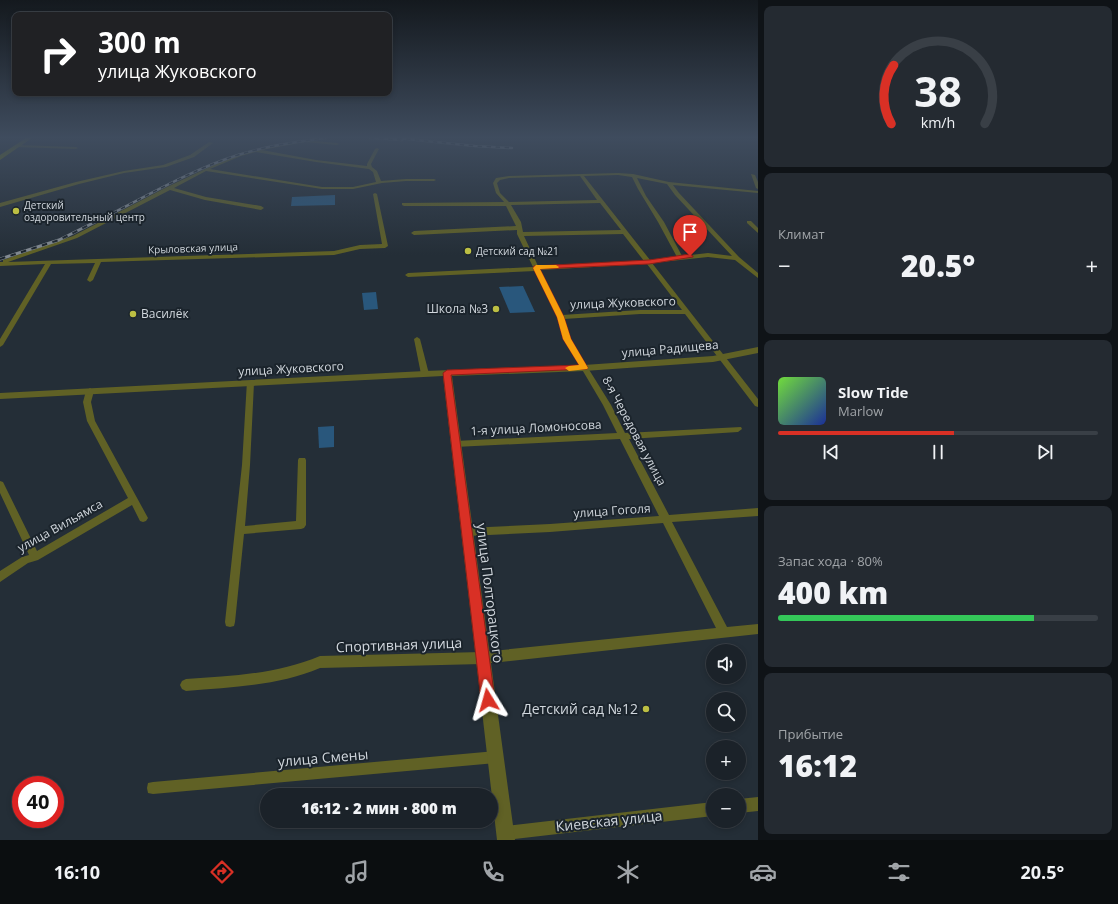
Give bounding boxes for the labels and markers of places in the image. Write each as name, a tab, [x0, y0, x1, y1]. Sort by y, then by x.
place label: Детский оздоровительный центр	[24, 198, 145, 224]
marker: Детский оздоровительный центр	[11, 206, 21, 216]
pin	[673, 215, 707, 256]
place label: Детский сад №21	[476, 244, 559, 258]
marker: Детский сад №21	[463, 246, 473, 256]
place label: Школа №3	[426, 300, 488, 317]
marker: Школа №3	[491, 304, 501, 314]
place label: Василёк	[141, 305, 189, 322]
marker: Василёк	[128, 309, 138, 319]
place label: Детский сад №12	[522, 699, 638, 718]
marker: Детский сад №12	[641, 704, 651, 714]

